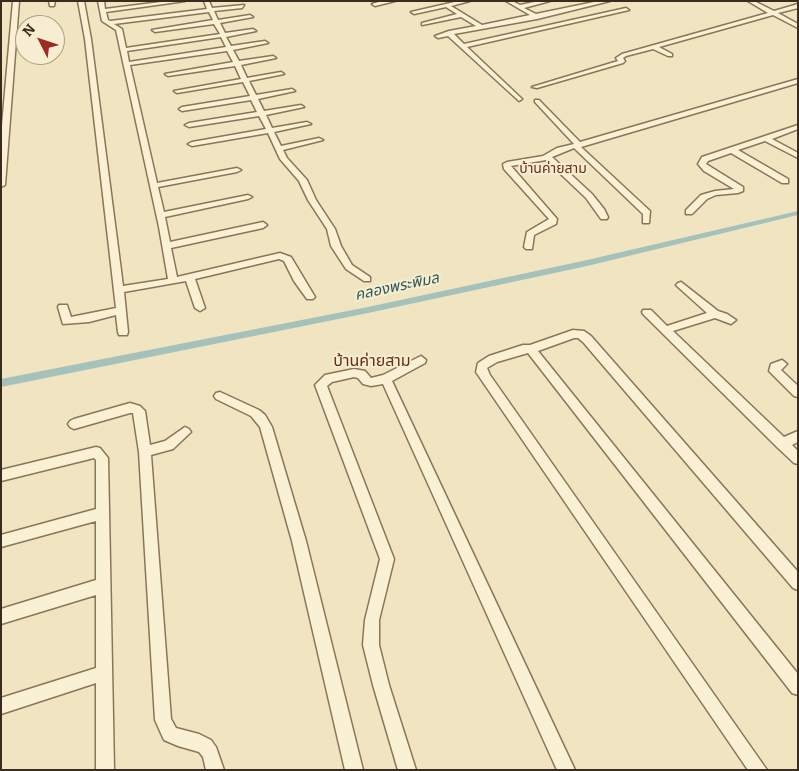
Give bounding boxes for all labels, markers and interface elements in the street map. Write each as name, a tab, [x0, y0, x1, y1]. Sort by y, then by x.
north arrow	[15, 15, 65, 65]
text: N	[19, 21, 39, 40]
district label: บ้านค่ายสาม	[519, 161, 587, 177]
water label: คลองพระพิมล	[353, 269, 441, 305]
district label: บ้านค่ายสาม	[333, 352, 411, 372]

